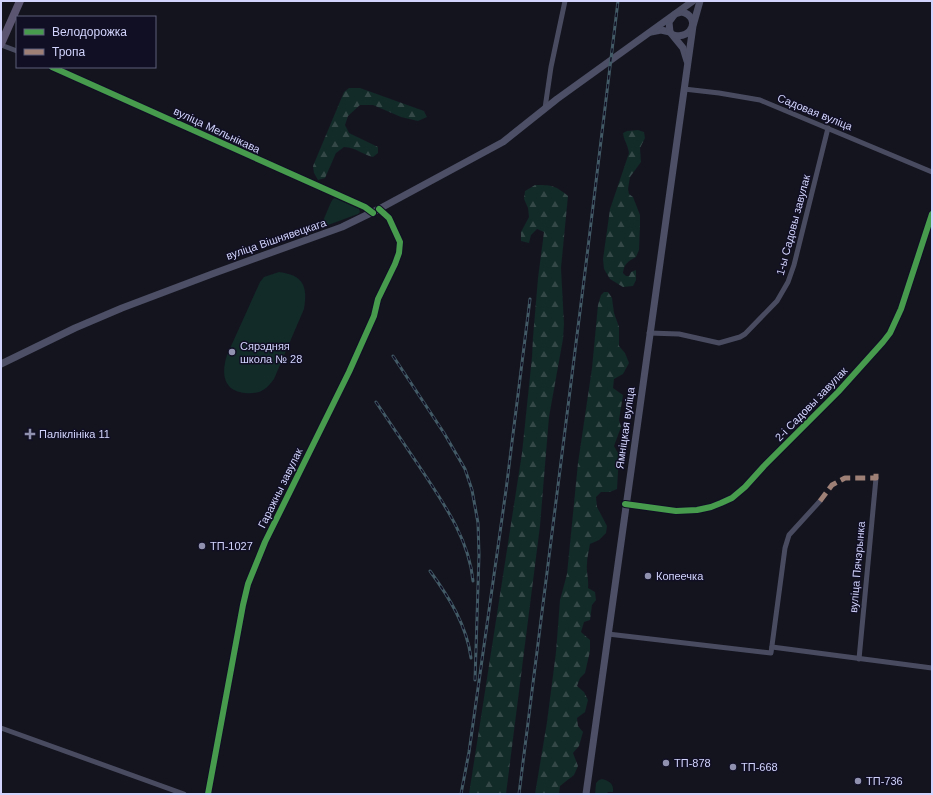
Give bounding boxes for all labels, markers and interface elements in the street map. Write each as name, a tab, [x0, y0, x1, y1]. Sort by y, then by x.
legend	[16, 16, 156, 68]
text: Велодорожка	[52, 25, 127, 39]
text: Тропа	[52, 45, 86, 59]
street label: Садовая вуліца	[776, 92, 855, 133]
street label: вуліца Мельнікава	[172, 105, 263, 156]
street label: 1-ы Садовы завулак	[774, 173, 812, 277]
street label: вуліца Вішнявецкага	[224, 216, 328, 262]
place label: Сярэдняя школа № 28	[240, 340, 302, 365]
marker: Сярэдняя школа № 28	[227, 347, 237, 357]
street label: 2-і Садовы завулак	[773, 364, 850, 443]
street label: Ямніцкая вуліца	[613, 385, 637, 470]
marker: Паліклініка 11	[24, 428, 36, 440]
place label: Паліклініка 11	[39, 428, 110, 440]
street label: Гаражны завулак	[255, 446, 305, 530]
street label: вуліца Пячэрынка	[847, 520, 867, 613]
place label: ТП-1027	[210, 540, 253, 552]
marker: ТП-1027	[197, 541, 207, 551]
place label: Копеечка	[656, 570, 704, 582]
marker: Копеечка	[643, 571, 653, 581]
place label: ТП-878	[674, 757, 711, 769]
marker: ТП-878	[661, 758, 671, 768]
place label: ТП-668	[741, 761, 778, 773]
marker: ТП-668	[728, 762, 738, 772]
place label: ТП-736	[866, 775, 903, 787]
marker: ТП-736	[853, 776, 863, 786]

